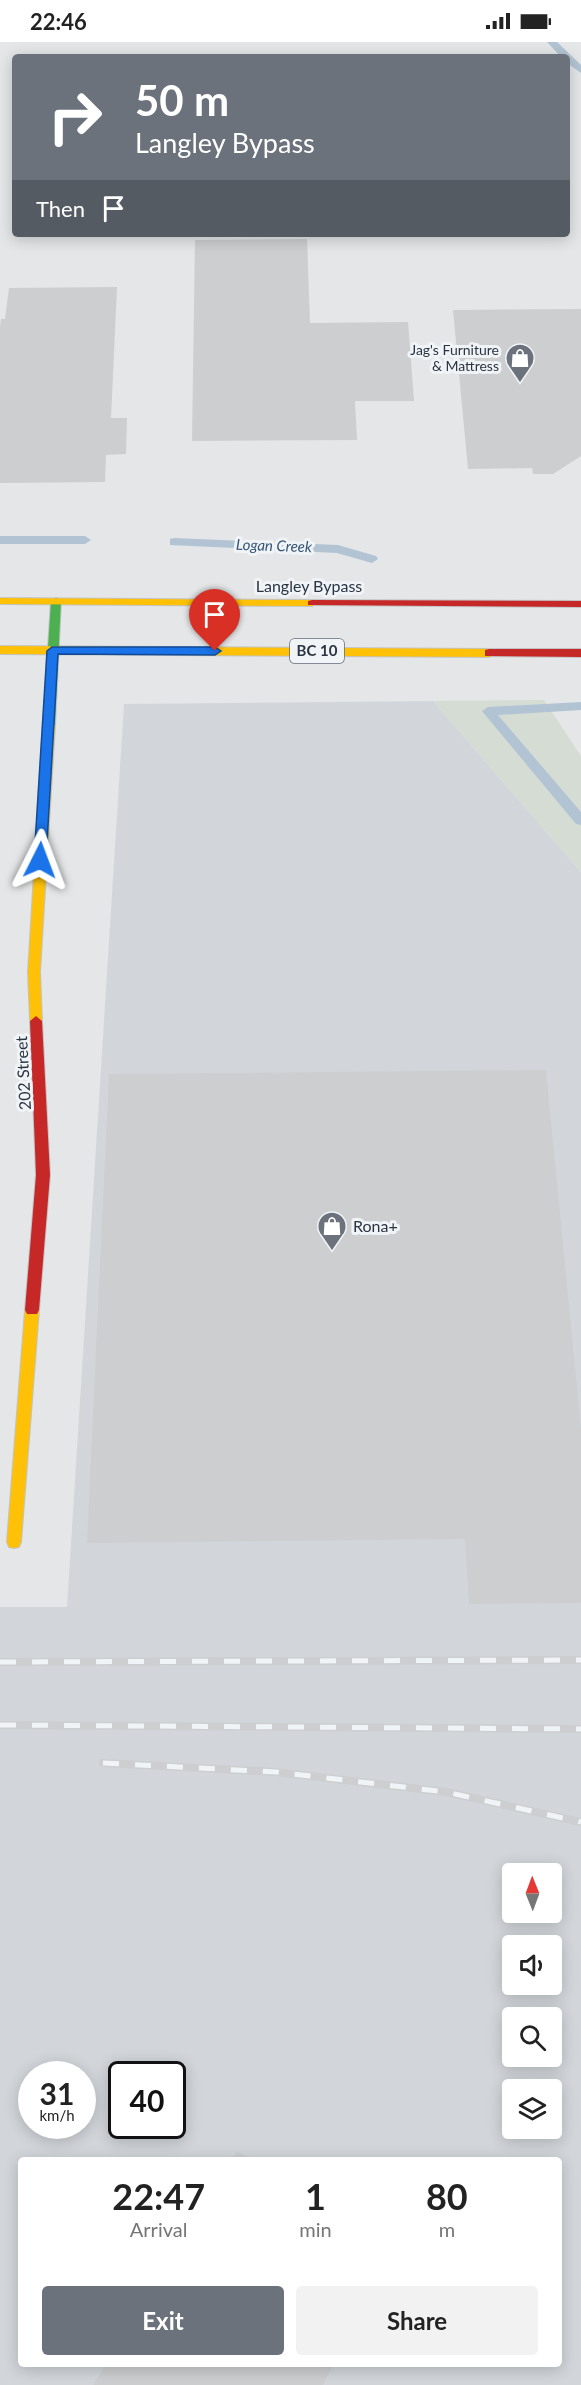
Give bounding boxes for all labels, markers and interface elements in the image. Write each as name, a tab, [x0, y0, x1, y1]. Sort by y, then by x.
text: 22:46	[30, 8, 87, 35]
text: 50 m	[135, 75, 229, 125]
icon: right	[36, 78, 114, 156]
text: Langley Bypass	[135, 126, 315, 159]
icon: arrive	[97, 192, 130, 225]
text: Then	[36, 195, 85, 222]
place label: Jag's Furniture & Mattress	[410, 341, 499, 374]
shop icon: Jag's Furniture & Mattress	[504, 342, 536, 384]
water label: Logan Creek	[236, 535, 313, 555]
street label: Langley Bypass	[256, 576, 362, 595]
pin	[189, 589, 240, 651]
icon: arrive	[198, 598, 231, 631]
road number: BC 10	[290, 639, 344, 663]
position arrow	[8, 828, 72, 892]
street label: 202 Street	[11, 1035, 34, 1111]
shop icon: Rona+	[316, 1210, 348, 1252]
place label: Rona+	[353, 1216, 398, 1235]
north arrow	[502, 1863, 562, 1923]
map controls	[502, 1863, 562, 2139]
button: sound	[502, 1935, 562, 1995]
button: search	[502, 2007, 562, 2067]
speed limit sign: 40	[108, 2061, 186, 2139]
text: 31	[40, 2075, 74, 2111]
button: layers	[502, 2079, 562, 2139]
text: km/h	[39, 2106, 75, 2124]
text: 22:47	[112, 2174, 205, 2218]
text: 1	[305, 2174, 326, 2218]
text: 80	[426, 2174, 468, 2218]
text: Arrival	[130, 2217, 187, 2241]
text: min	[299, 2217, 332, 2241]
text: m	[439, 2217, 455, 2241]
button: Exit	[42, 2286, 284, 2355]
button: Share	[296, 2286, 538, 2355]

